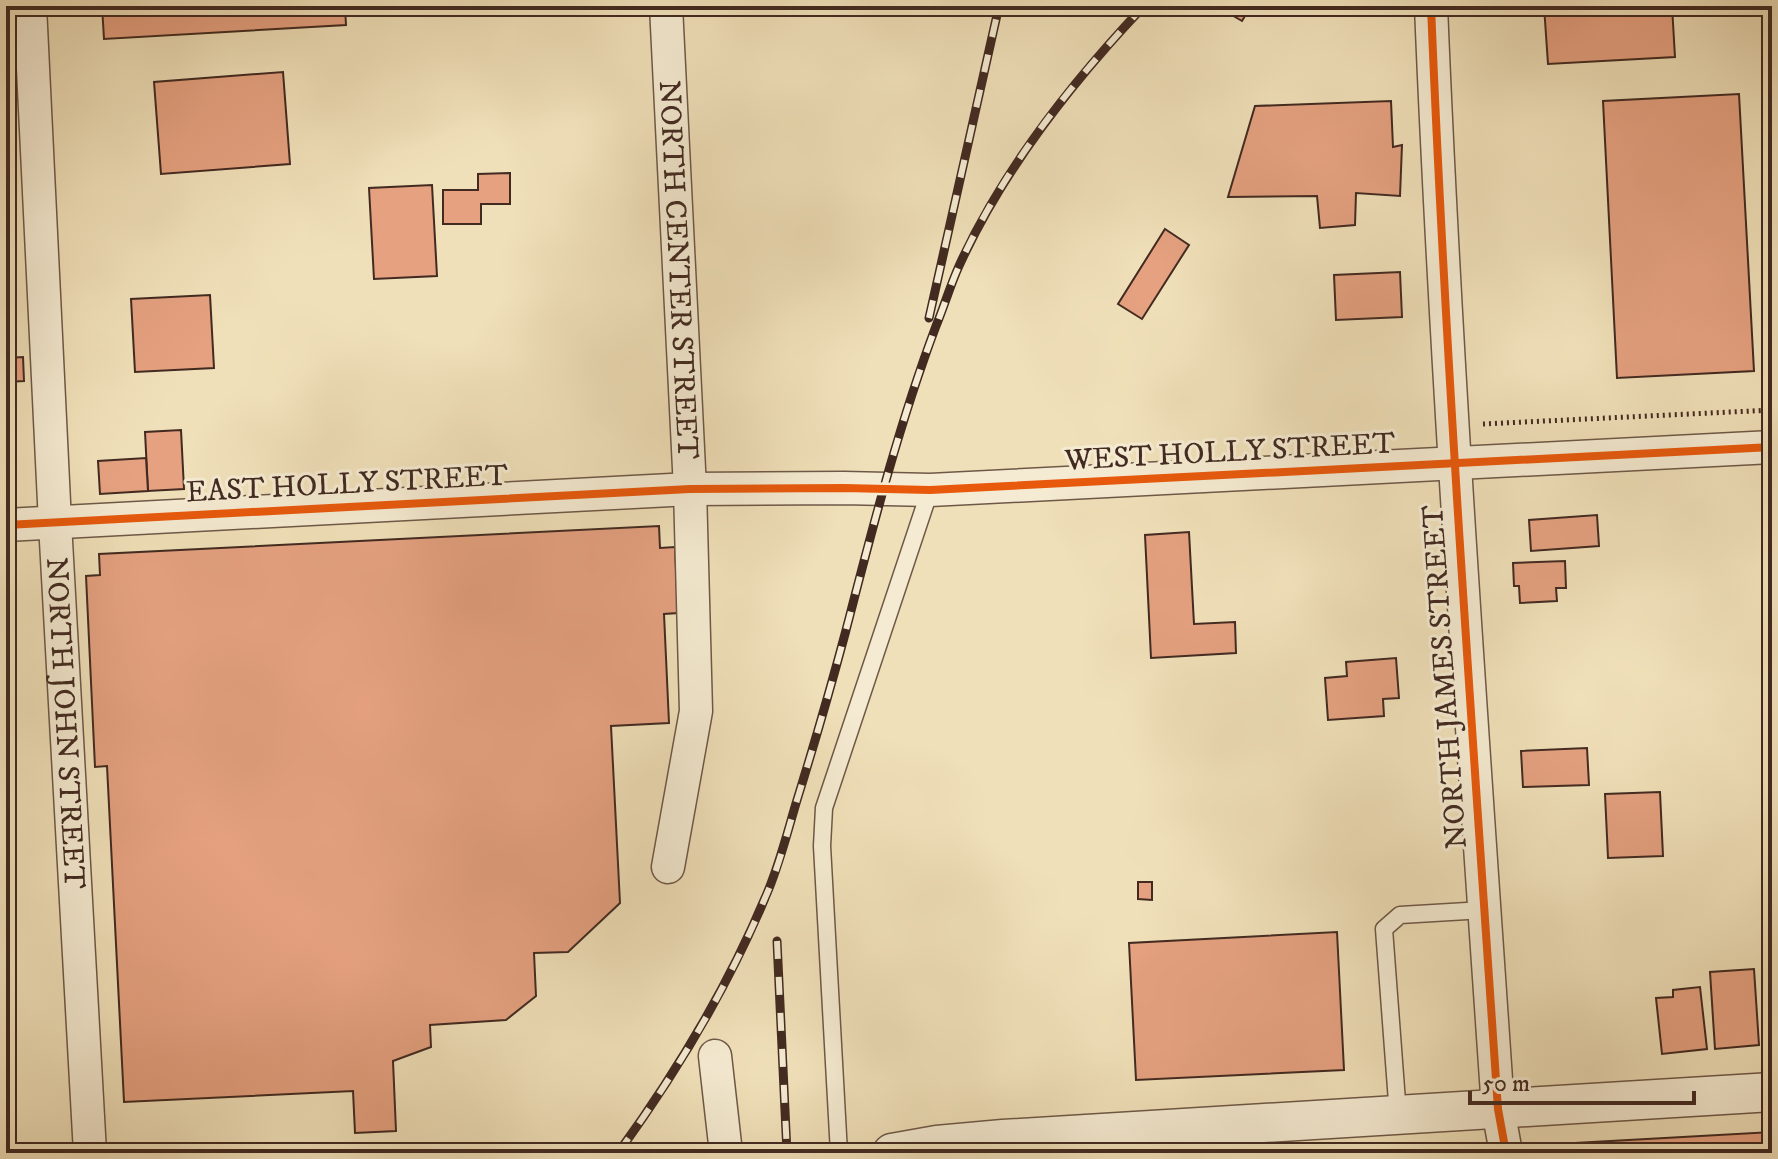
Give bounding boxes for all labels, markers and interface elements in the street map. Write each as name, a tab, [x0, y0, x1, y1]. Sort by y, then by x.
street label: NORTH CENTER STREET	[650, 79, 706, 460]
street label: WEST HOLLY STREET	[1063, 425, 1396, 480]
street label: EAST HOLLY STREET	[185, 458, 509, 511]
street label: NORTH JAMES STREET	[1415, 503, 1476, 850]
street label: NORTH JOHN STREET	[37, 556, 92, 890]
scale bar	[1470, 1055, 1694, 1105]
text: 50 m	[1482, 1069, 1530, 1099]

